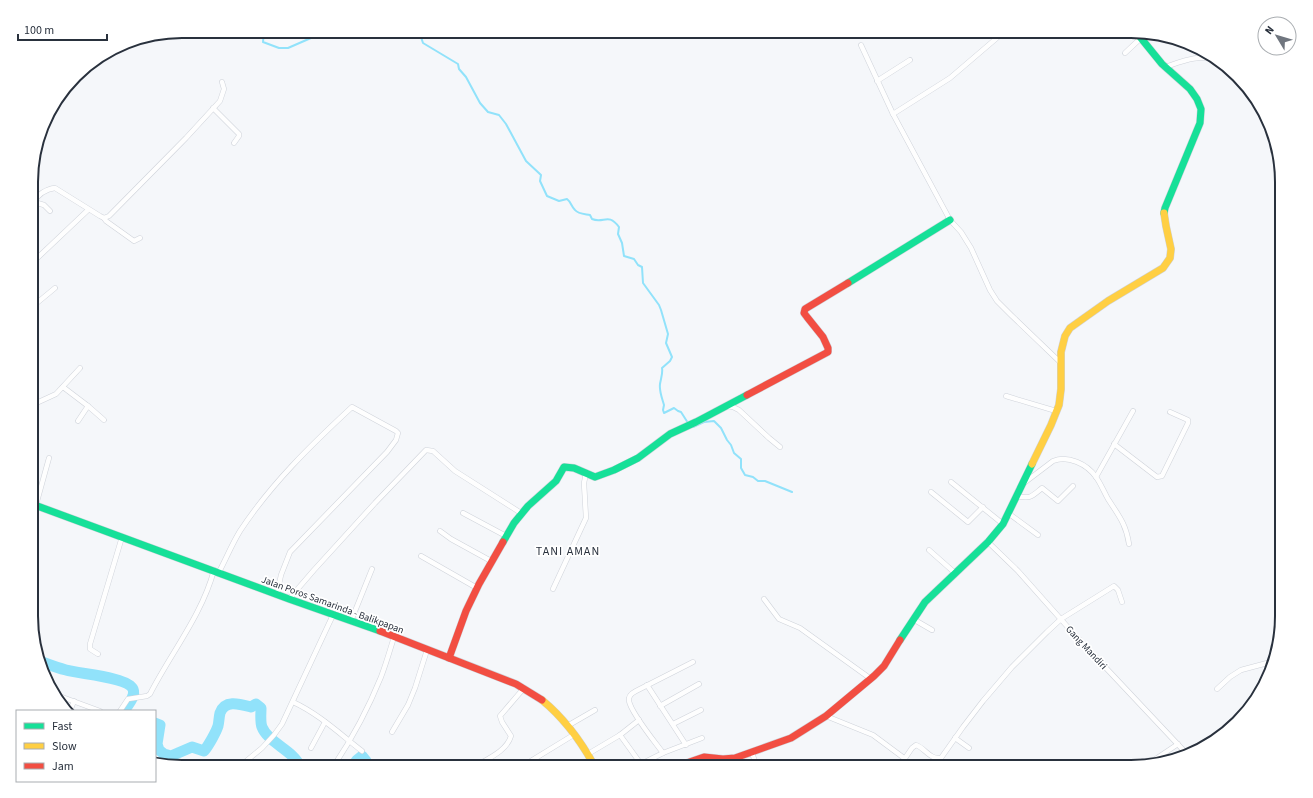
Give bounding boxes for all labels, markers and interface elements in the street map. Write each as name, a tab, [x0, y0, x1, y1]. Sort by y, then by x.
scale bar	[18, 16, 107, 42]
north arrow	[1257, 16, 1297, 56]
text: 100 m	[24, 22, 54, 39]
text: N	[1261, 23, 1278, 38]
district label: TANI AMAN	[536, 543, 600, 560]
street label: Jalan Poros Samarinda - Balikpapan	[259, 573, 406, 637]
street label: Gang Mandiri	[1062, 623, 1110, 673]
legend	[16, 710, 156, 782]
text: Fast	[52, 718, 72, 735]
text: Slow	[52, 738, 77, 755]
text: Jam	[52, 758, 74, 775]

